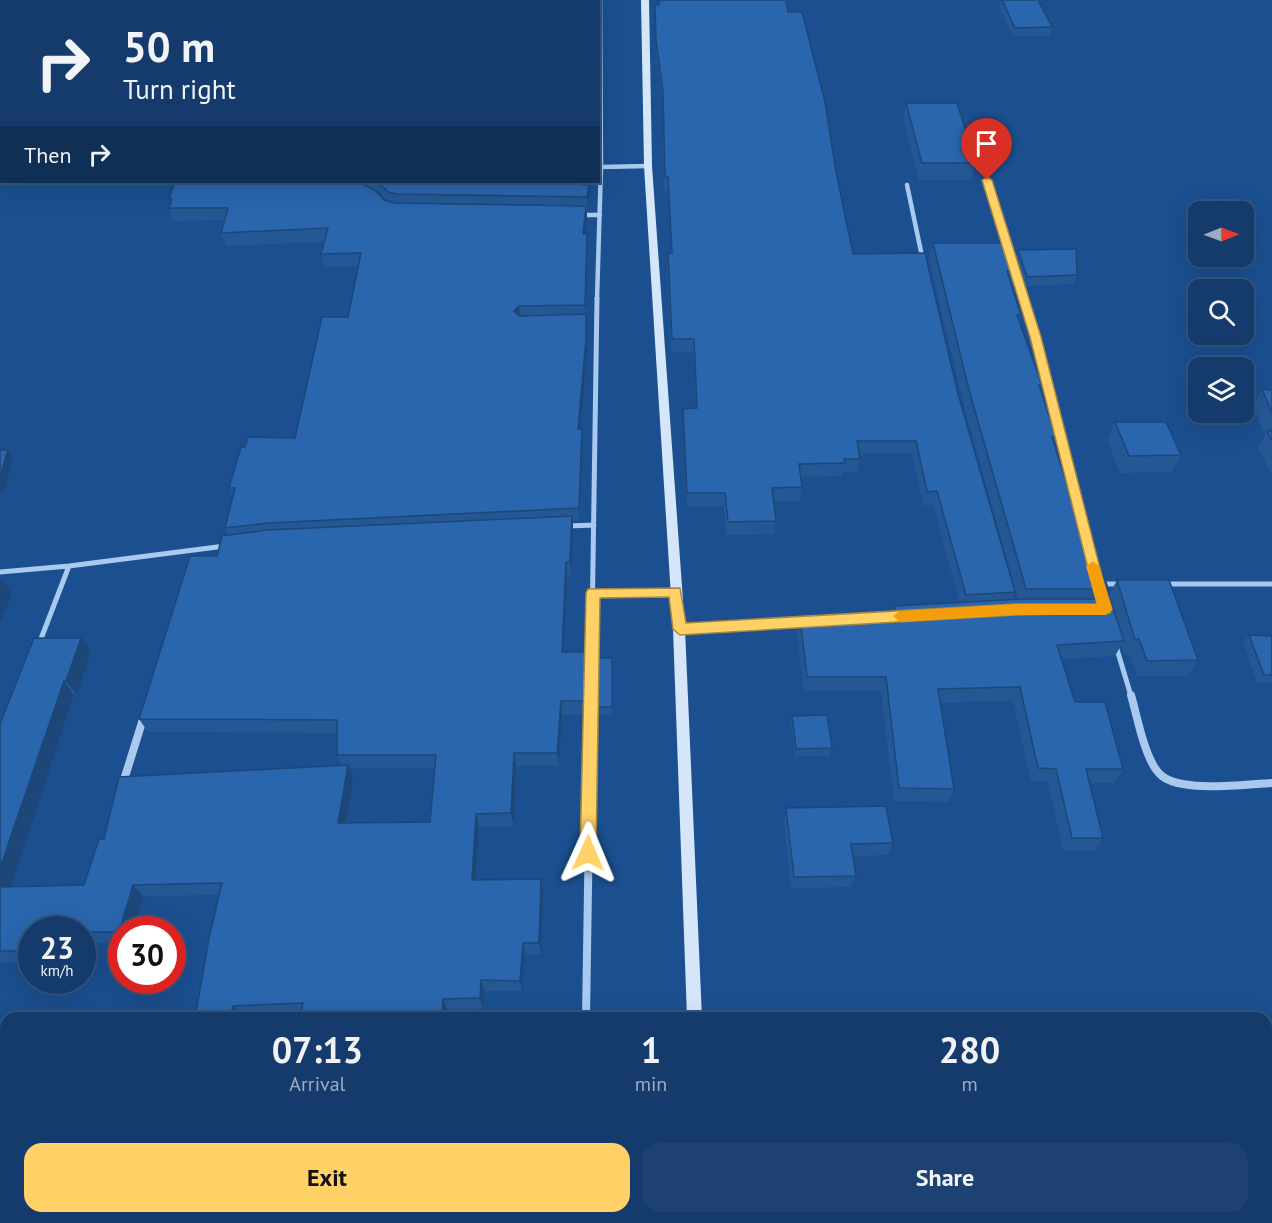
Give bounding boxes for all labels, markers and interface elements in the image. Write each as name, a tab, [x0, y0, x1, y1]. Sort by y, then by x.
text: 50 m	[123, 19, 215, 74]
icon: right	[24, 24, 102, 102]
text: Turn right	[123, 72, 236, 106]
pin	[961, 118, 1012, 180]
icon: arrive	[970, 127, 1003, 160]
icon: right	[83, 138, 116, 171]
text: Then	[24, 141, 71, 169]
north arrow	[1188, 201, 1254, 267]
map controls	[1188, 201, 1254, 423]
button: search	[1188, 279, 1254, 345]
button: layers	[1188, 357, 1254, 423]
position arrow	[556, 821, 620, 885]
speed limit sign: 30	[108, 916, 186, 994]
text: 23	[40, 928, 74, 967]
text: km/h	[41, 961, 73, 980]
text: 07:13	[272, 1026, 363, 1073]
text: 1	[641, 1026, 661, 1073]
text: 280	[939, 1026, 1000, 1073]
text: Arrival	[289, 1071, 345, 1097]
text: min	[635, 1071, 667, 1097]
text: m	[962, 1071, 978, 1097]
button: Exit	[24, 1143, 630, 1212]
button: Share	[642, 1143, 1248, 1212]

